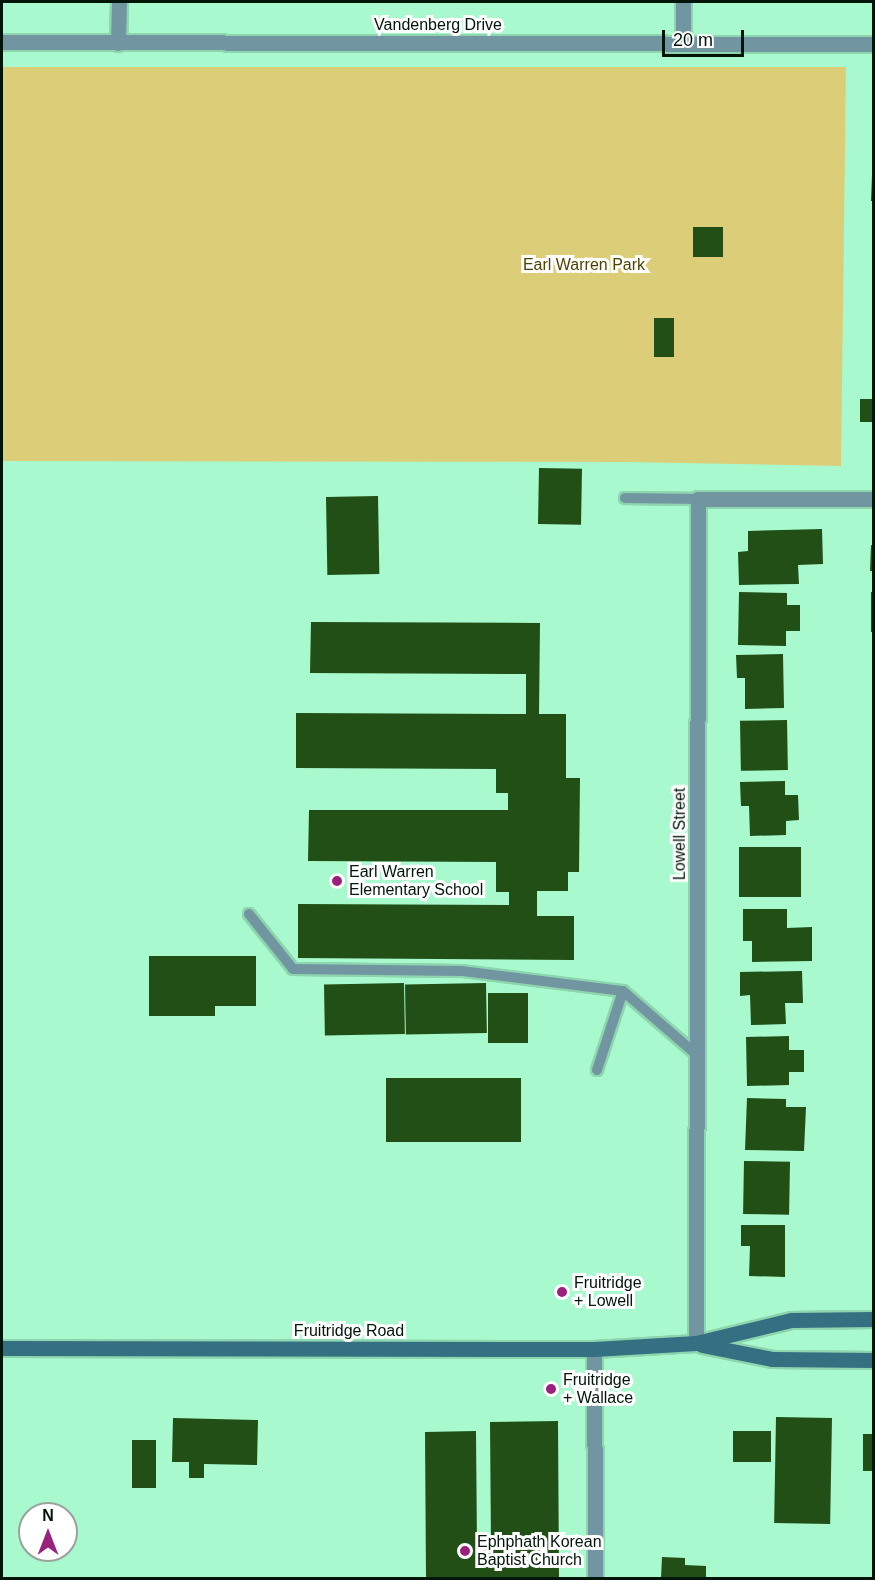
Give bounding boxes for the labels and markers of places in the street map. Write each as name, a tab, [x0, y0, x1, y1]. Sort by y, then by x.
place label: Earl Warren Elementary School	[349, 862, 483, 900]
marker: Earl Warren Elementary School	[330, 874, 344, 888]
place label: Fruitridge + Lowell	[574, 1273, 642, 1311]
marker: Fruitridge + Lowell	[555, 1285, 569, 1299]
place label: Fruitridge + Wallace	[563, 1370, 633, 1408]
marker: Fruitridge + Wallace	[544, 1382, 558, 1396]
place label: Ephphath Korean Baptist Church	[477, 1532, 602, 1570]
marker: Ephphath Korean Baptist Church	[458, 1544, 472, 1558]

